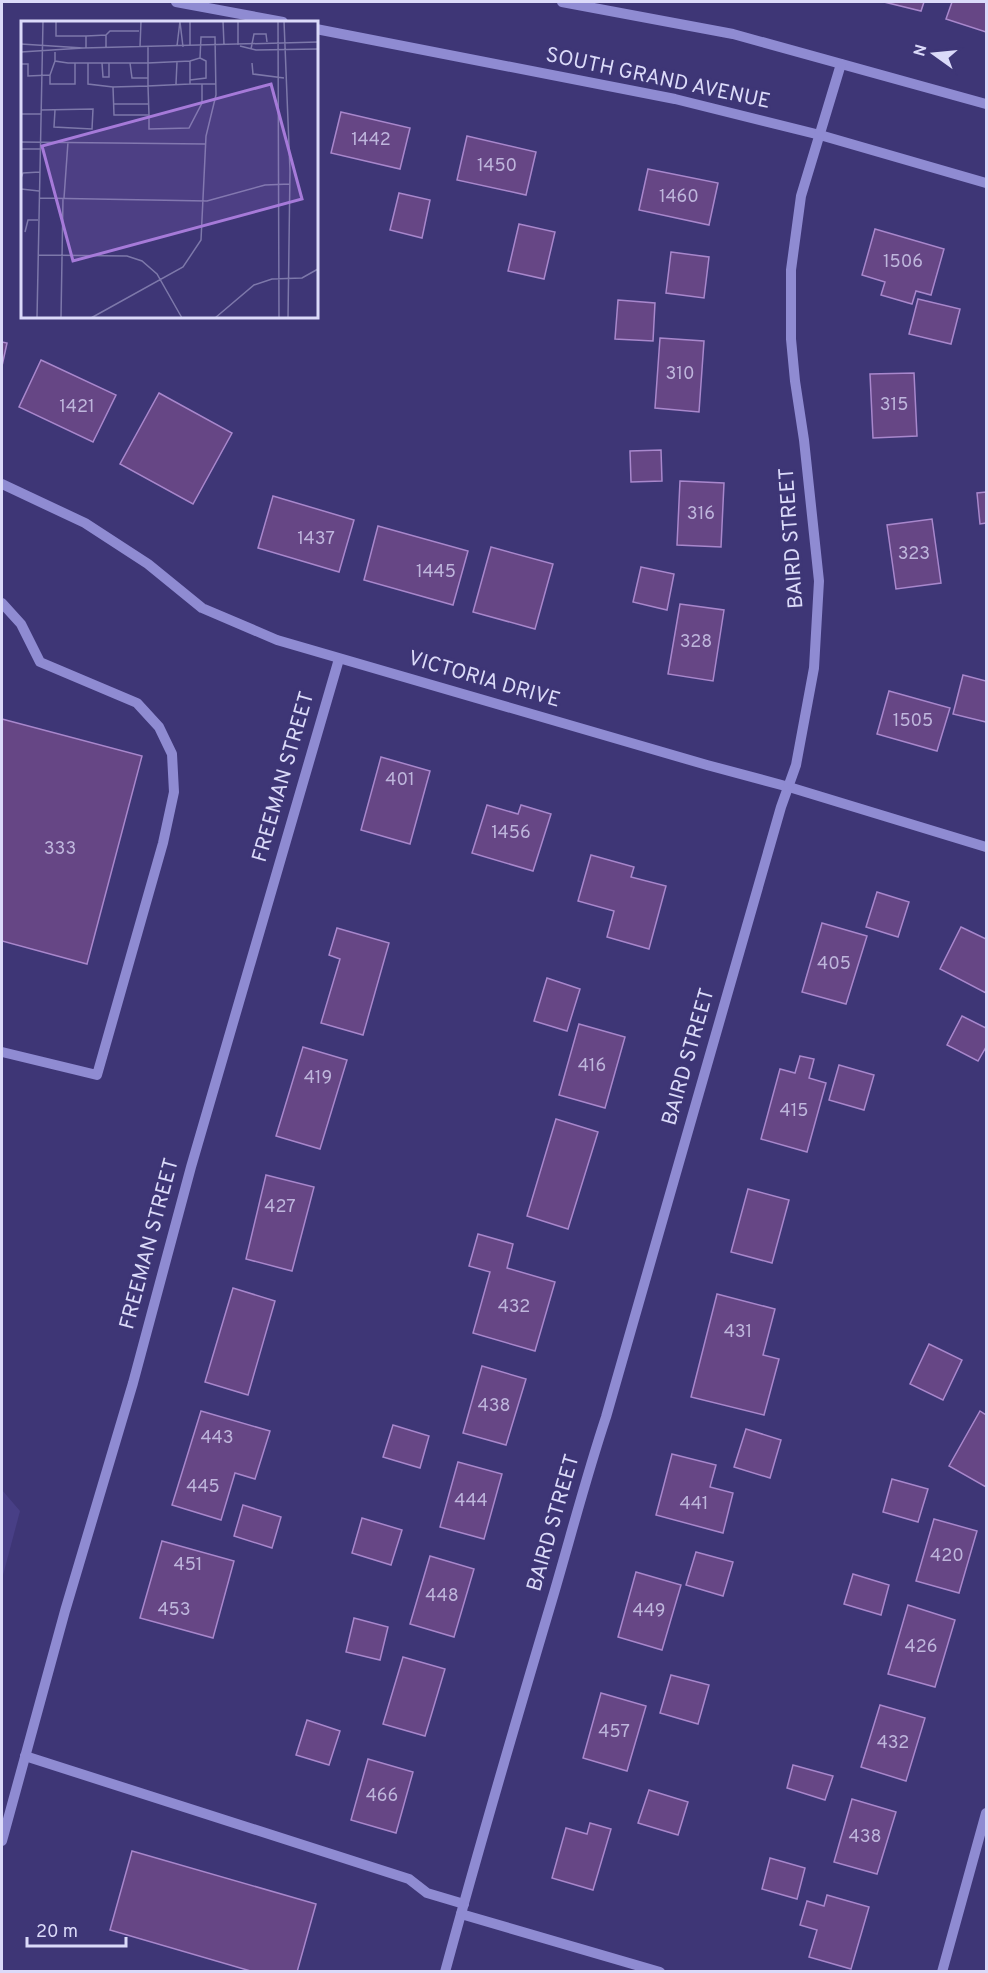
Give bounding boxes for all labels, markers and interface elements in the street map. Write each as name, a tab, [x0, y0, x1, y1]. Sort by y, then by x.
inset map	[21, 21, 318, 318]
north arrow	[904, 24, 964, 84]
street label: SOUTH GRAND AVENUE	[543, 42, 773, 116]
text: N	[910, 42, 933, 59]
house number: 1442	[351, 129, 391, 152]
house number: 1450	[477, 155, 517, 178]
house number: 1460	[659, 186, 699, 209]
house number: 1506	[883, 251, 923, 274]
house number: 310	[665, 363, 695, 386]
house number: 315	[880, 394, 908, 417]
house number: 1421	[59, 396, 95, 419]
street label: BAIRD STREET	[774, 466, 810, 610]
house number: 316	[687, 503, 715, 526]
house number: 1437	[297, 528, 335, 551]
house number: 323	[898, 543, 930, 566]
house number: 1445	[416, 561, 456, 584]
house number: 328	[680, 631, 712, 654]
street label: VICTORIA DRIVE	[405, 645, 563, 715]
street label: FREEMAN STREET	[247, 689, 321, 865]
house number: 1505	[893, 710, 933, 733]
house number: 401	[385, 769, 415, 792]
house number: 1456	[491, 822, 531, 845]
house number: 333	[44, 838, 76, 861]
house number: 405	[817, 953, 851, 976]
street label: BAIRD STREET	[657, 985, 721, 1129]
house number: 416	[578, 1055, 606, 1078]
house number: 419	[304, 1067, 332, 1090]
house number: 415	[779, 1100, 809, 1123]
street label: FREEMAN STREET	[114, 1155, 186, 1333]
house number: 427	[264, 1196, 296, 1219]
house number: 432	[498, 1296, 530, 1319]
house number: 431	[724, 1321, 752, 1344]
house number: 438	[477, 1395, 511, 1418]
house number: 443	[200, 1427, 234, 1450]
street label: BAIRD STREET	[522, 1451, 586, 1595]
house number: 445	[186, 1476, 220, 1499]
house number: 444	[454, 1490, 488, 1513]
house number: 441	[679, 1493, 709, 1516]
house number: 420	[930, 1545, 964, 1568]
house number: 451	[173, 1554, 203, 1577]
house number: 448	[425, 1585, 459, 1608]
house number: 453	[157, 1599, 191, 1622]
house number: 449	[633, 1600, 665, 1623]
house number: 426	[905, 1636, 937, 1659]
house number: 457	[598, 1721, 630, 1744]
house number: 432	[877, 1732, 909, 1755]
house number: 466	[366, 1785, 398, 1808]
house number: 438	[848, 1826, 882, 1849]
scale bar	[27, 1910, 126, 1948]
text: 20 m	[36, 1921, 78, 1944]

